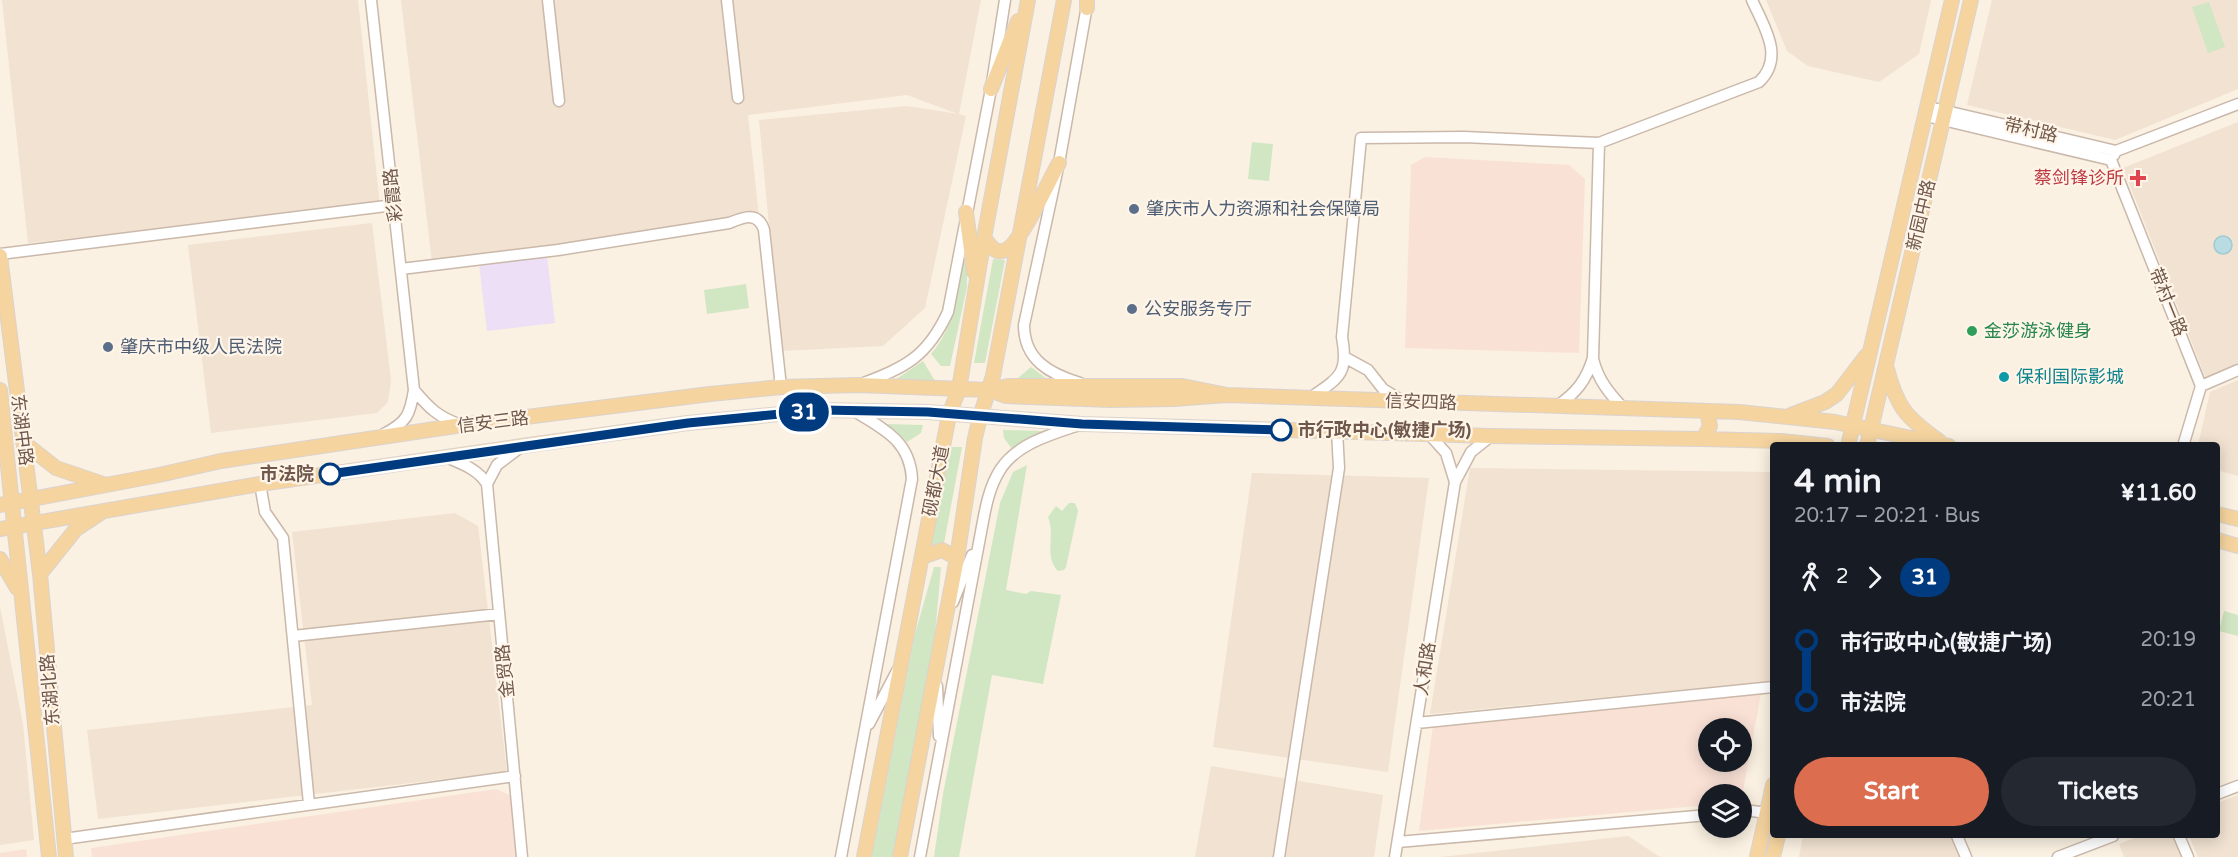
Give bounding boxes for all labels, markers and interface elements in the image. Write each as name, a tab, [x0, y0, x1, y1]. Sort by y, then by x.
street label: 带村路	[2002, 113, 2060, 147]
street label: 彩霞路	[379, 167, 407, 223]
place label: 蔡剑锋诊所	[2034, 167, 2124, 189]
marker: 蔡剑锋诊所	[2129, 169, 2147, 187]
street label: 新园中路	[1902, 177, 1940, 253]
place label: 肇庆市人力资源和社会保障局	[1146, 198, 1380, 220]
marker: 肇庆市人力资源和社会保障局	[1127, 202, 1141, 216]
street label: 带村一路	[2144, 265, 2192, 339]
place label: 公安服务专厅	[1144, 298, 1252, 320]
marker: 公安服务专厅	[1125, 302, 1139, 316]
place label: 金莎游泳健身	[1984, 320, 2092, 342]
marker: 金莎游泳健身	[1965, 324, 1979, 338]
place label: 肇庆市中级人民法院	[120, 336, 282, 358]
marker: 肇庆市中级人民法院	[101, 340, 115, 354]
place label: 保利国际影城	[2016, 366, 2124, 388]
marker: 保利国际影城	[1997, 370, 2011, 384]
street label: 信安四路	[1385, 390, 1457, 414]
line badge: 31	[777, 392, 831, 432]
street label: 东湖中路	[7, 393, 37, 467]
text: 31	[791, 400, 817, 425]
street label: 信安三路	[456, 407, 530, 437]
marker: 市行政中心(敏捷广场)	[1270, 419, 1292, 441]
place label: 市行政中心(敏捷广场)	[1298, 419, 1472, 441]
street label: 砚都大道	[918, 444, 954, 518]
text: 4 min	[1794, 462, 1882, 501]
place label: 市法院	[260, 463, 314, 485]
marker: 市法院	[319, 463, 341, 485]
text: ¥11.60	[2121, 480, 2196, 506]
text: 20:17 – 20:21 · Bus	[1794, 504, 1980, 528]
icon: walk	[1794, 561, 1827, 594]
icon: forward	[1858, 561, 1891, 594]
text: 2	[1836, 565, 1849, 589]
text: 31	[1912, 565, 1938, 590]
text: 20:19	[2141, 628, 2196, 652]
text: 市行政中心(敏捷广场)	[1840, 630, 2052, 656]
street label: 人和路	[1410, 641, 1440, 697]
street label: 金贸路	[491, 643, 519, 699]
street label: 东湖北路	[36, 653, 64, 727]
text: 20:21	[2141, 688, 2196, 712]
text: 市法院	[1840, 690, 1906, 716]
map controls	[1698, 718, 1752, 838]
button: locate	[1698, 718, 1752, 772]
button: Start	[1794, 757, 1989, 826]
button: Tickets	[2001, 757, 2196, 826]
button: layers	[1698, 784, 1752, 838]

